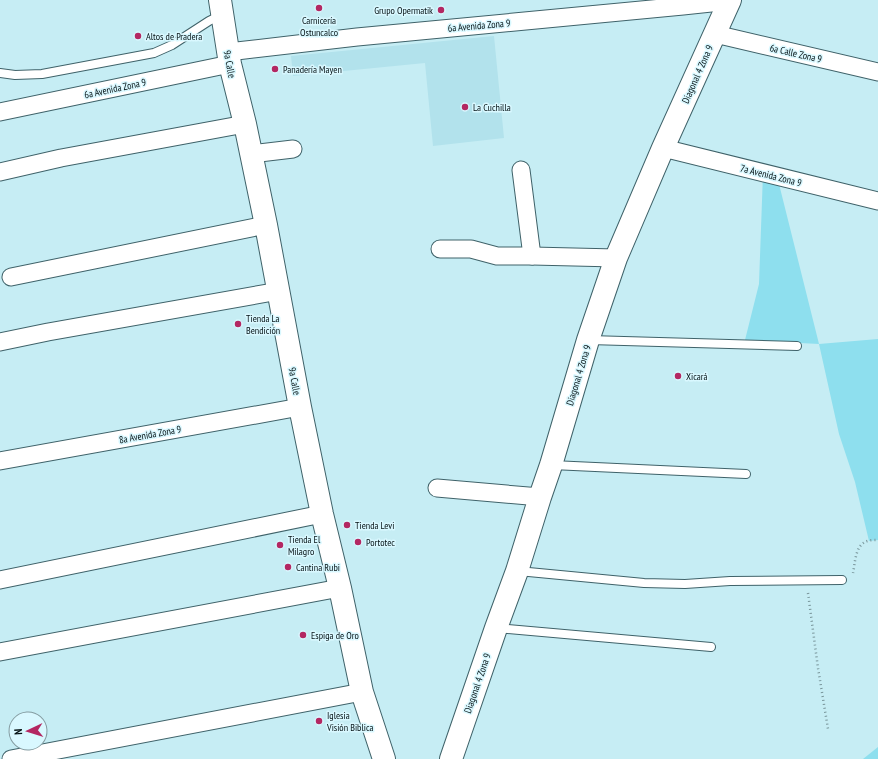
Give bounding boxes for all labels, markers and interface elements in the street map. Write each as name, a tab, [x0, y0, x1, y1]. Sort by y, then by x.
marker: Carnicería Ostuncalco	[314, 3, 324, 13]
place label: Grupo Opermatik	[374, 4, 433, 17]
marker: Grupo Opermatik	[436, 5, 446, 15]
place label: Carnicería Ostuncalco	[300, 14, 338, 39]
street label: 6a Avenida Zona 9	[447, 16, 511, 35]
place label: Altos de Pradera	[146, 30, 202, 43]
marker: Altos de Pradera	[133, 31, 143, 41]
street label: 6a Calle Zona 9	[769, 41, 823, 66]
street label: Diagonal 4 Zona 9	[679, 43, 716, 105]
street label: 9a Calle	[220, 49, 239, 79]
place label: Panadería Mayen	[283, 63, 342, 76]
marker: Panadería Mayen	[270, 64, 280, 74]
street label: 6a Avenida Zona 9	[83, 76, 147, 101]
place label: La Cuchilla	[473, 101, 511, 114]
marker: La Cuchilla	[460, 102, 470, 112]
street label: 7a Avenida Zona 9	[739, 162, 803, 189]
place label: Tienda La Bendición	[246, 312, 280, 337]
marker: Tienda La Bendición	[233, 319, 243, 329]
street label: Diagonal 4 Zona 9	[563, 343, 594, 407]
street label: 9a Calle	[285, 366, 304, 396]
place label: Xicará	[686, 370, 707, 383]
marker: Xicará	[673, 371, 683, 381]
street label: 8a Avenida Zona 9	[118, 423, 182, 446]
place label: Tienda Levi	[355, 519, 394, 532]
marker: Tienda Levi	[342, 520, 352, 530]
place label: Tienda El Milagro	[288, 533, 321, 558]
place label: Portotec	[366, 536, 395, 549]
marker: Portotec	[353, 537, 363, 547]
marker: Tienda El Milagro	[275, 540, 285, 550]
place label: Cantina Rubi	[296, 561, 340, 574]
marker: Cantina Rubi	[283, 562, 293, 572]
place label: Espiga de Oro	[311, 629, 359, 642]
marker: Espiga de Oro	[298, 630, 308, 640]
street label: Diagonal 4 Zona 9	[461, 651, 494, 715]
place label: Iglesia Visión Biblica	[326, 709, 373, 734]
north arrow	[8, 711, 48, 751]
marker: Iglesia Visión Biblica	[314, 716, 324, 726]
text: N	[11, 728, 25, 735]

